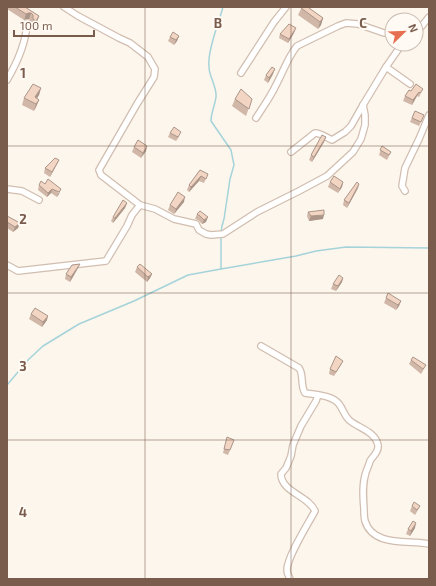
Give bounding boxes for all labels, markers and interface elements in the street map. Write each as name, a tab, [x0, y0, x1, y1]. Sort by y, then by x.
scale bar	[14, 12, 94, 38]
north arrow	[384, 12, 424, 52]
text: B	[214, 15, 222, 31]
text: C	[359, 15, 367, 31]
text: 100 m	[20, 18, 52, 32]
text: N	[406, 22, 421, 34]
text: 1	[20, 65, 26, 81]
text: 2	[19, 211, 27, 227]
text: 3	[19, 358, 27, 374]
text: 4	[19, 504, 27, 520]

